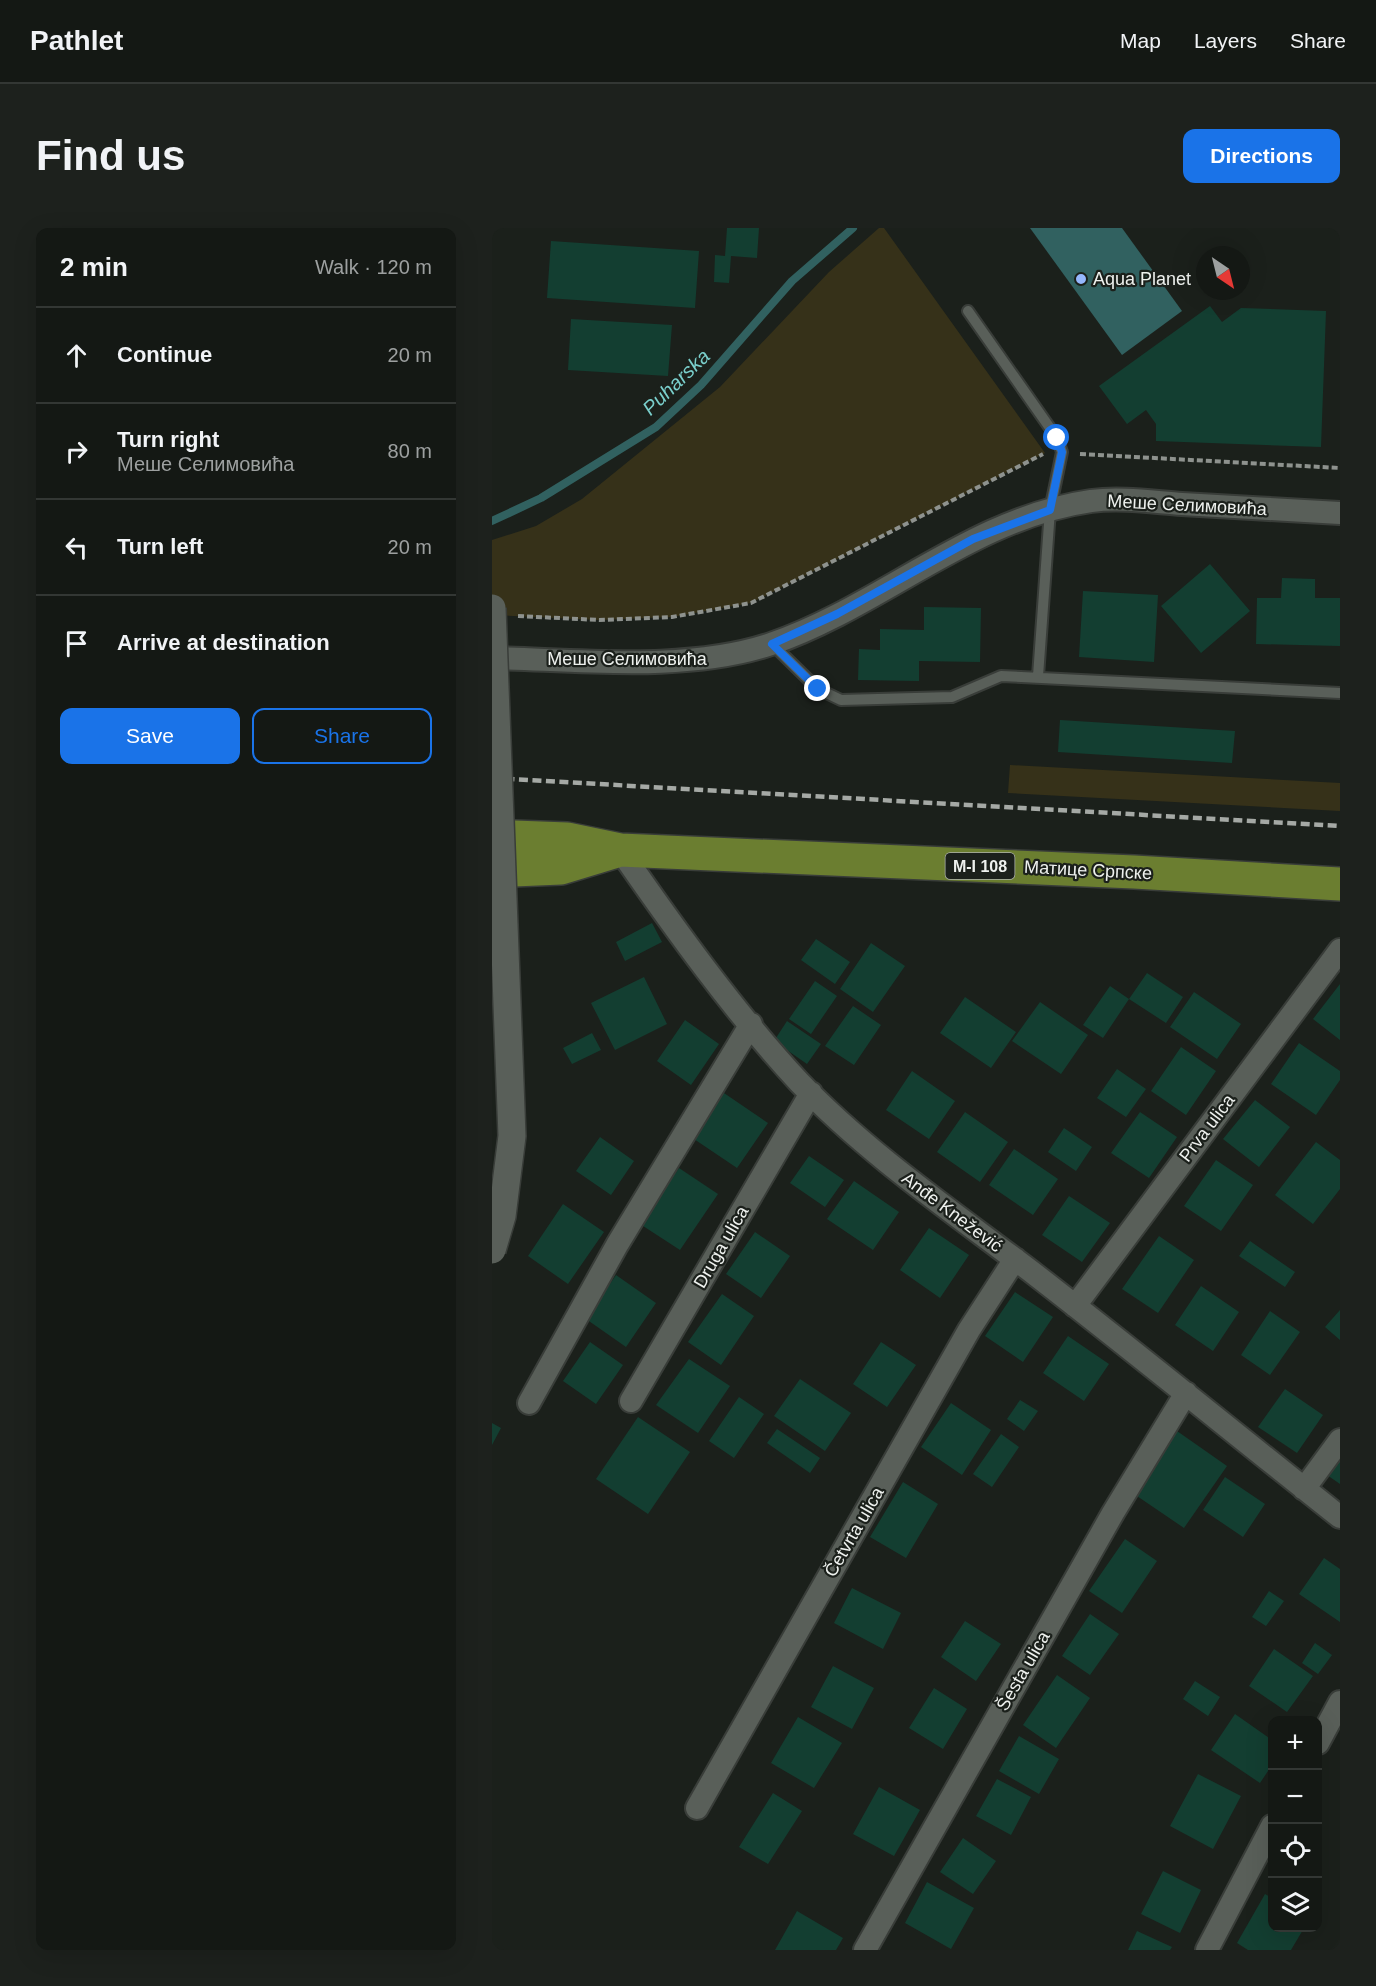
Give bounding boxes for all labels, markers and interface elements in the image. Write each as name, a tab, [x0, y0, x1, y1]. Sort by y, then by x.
text: Pathlet	[30, 25, 123, 56]
text: Map	[1120, 29, 1161, 52]
text: Layers	[1194, 29, 1257, 52]
text: Share	[1290, 29, 1346, 52]
button: Directions	[1183, 129, 1340, 183]
text: Find us	[36, 132, 185, 179]
north arrow	[1196, 246, 1250, 300]
text: 2 min	[60, 252, 128, 282]
text: Walk · 120 m	[315, 256, 432, 278]
place label: Aqua Planet	[1093, 269, 1191, 289]
marker: Aqua Planet	[1074, 272, 1088, 286]
icon: ahead	[60, 339, 93, 372]
text: Continue	[117, 342, 212, 367]
text: 20 m	[388, 344, 432, 366]
water label: Puharska	[638, 345, 714, 419]
route start	[1043, 424, 1069, 450]
text: Turn right	[117, 427, 219, 452]
icon: right	[60, 435, 93, 468]
text: 80 m	[388, 440, 432, 462]
text: Меше Селимовића	[117, 453, 294, 475]
street label: Меше Селимовића	[1107, 491, 1268, 519]
icon: left	[60, 531, 93, 564]
text: Turn left	[117, 534, 203, 559]
text: 20 m	[388, 536, 432, 558]
icon: arrive	[60, 627, 93, 660]
text: Arrive at destination	[117, 630, 330, 655]
street label: Меше Селимовића	[547, 649, 708, 669]
route end	[804, 675, 830, 701]
button: Save	[60, 708, 240, 764]
button: Share	[252, 708, 432, 764]
road number: M-I 108	[946, 853, 1014, 879]
street label: Матице Српске	[1024, 857, 1152, 883]
street label: Prva ulica	[1175, 1090, 1239, 1166]
street label: Anđe Knežević	[898, 1168, 1006, 1256]
street label: Druga ulica	[690, 1202, 753, 1291]
street label: Četvrta ulica	[819, 1482, 888, 1580]
street label: Šesta ulica	[991, 1627, 1054, 1714]
map controls	[1268, 1716, 1322, 1932]
button: +	[1268, 1716, 1322, 1770]
button: −	[1268, 1770, 1322, 1824]
button: locate	[1268, 1824, 1322, 1878]
button: layers	[1268, 1878, 1322, 1932]

